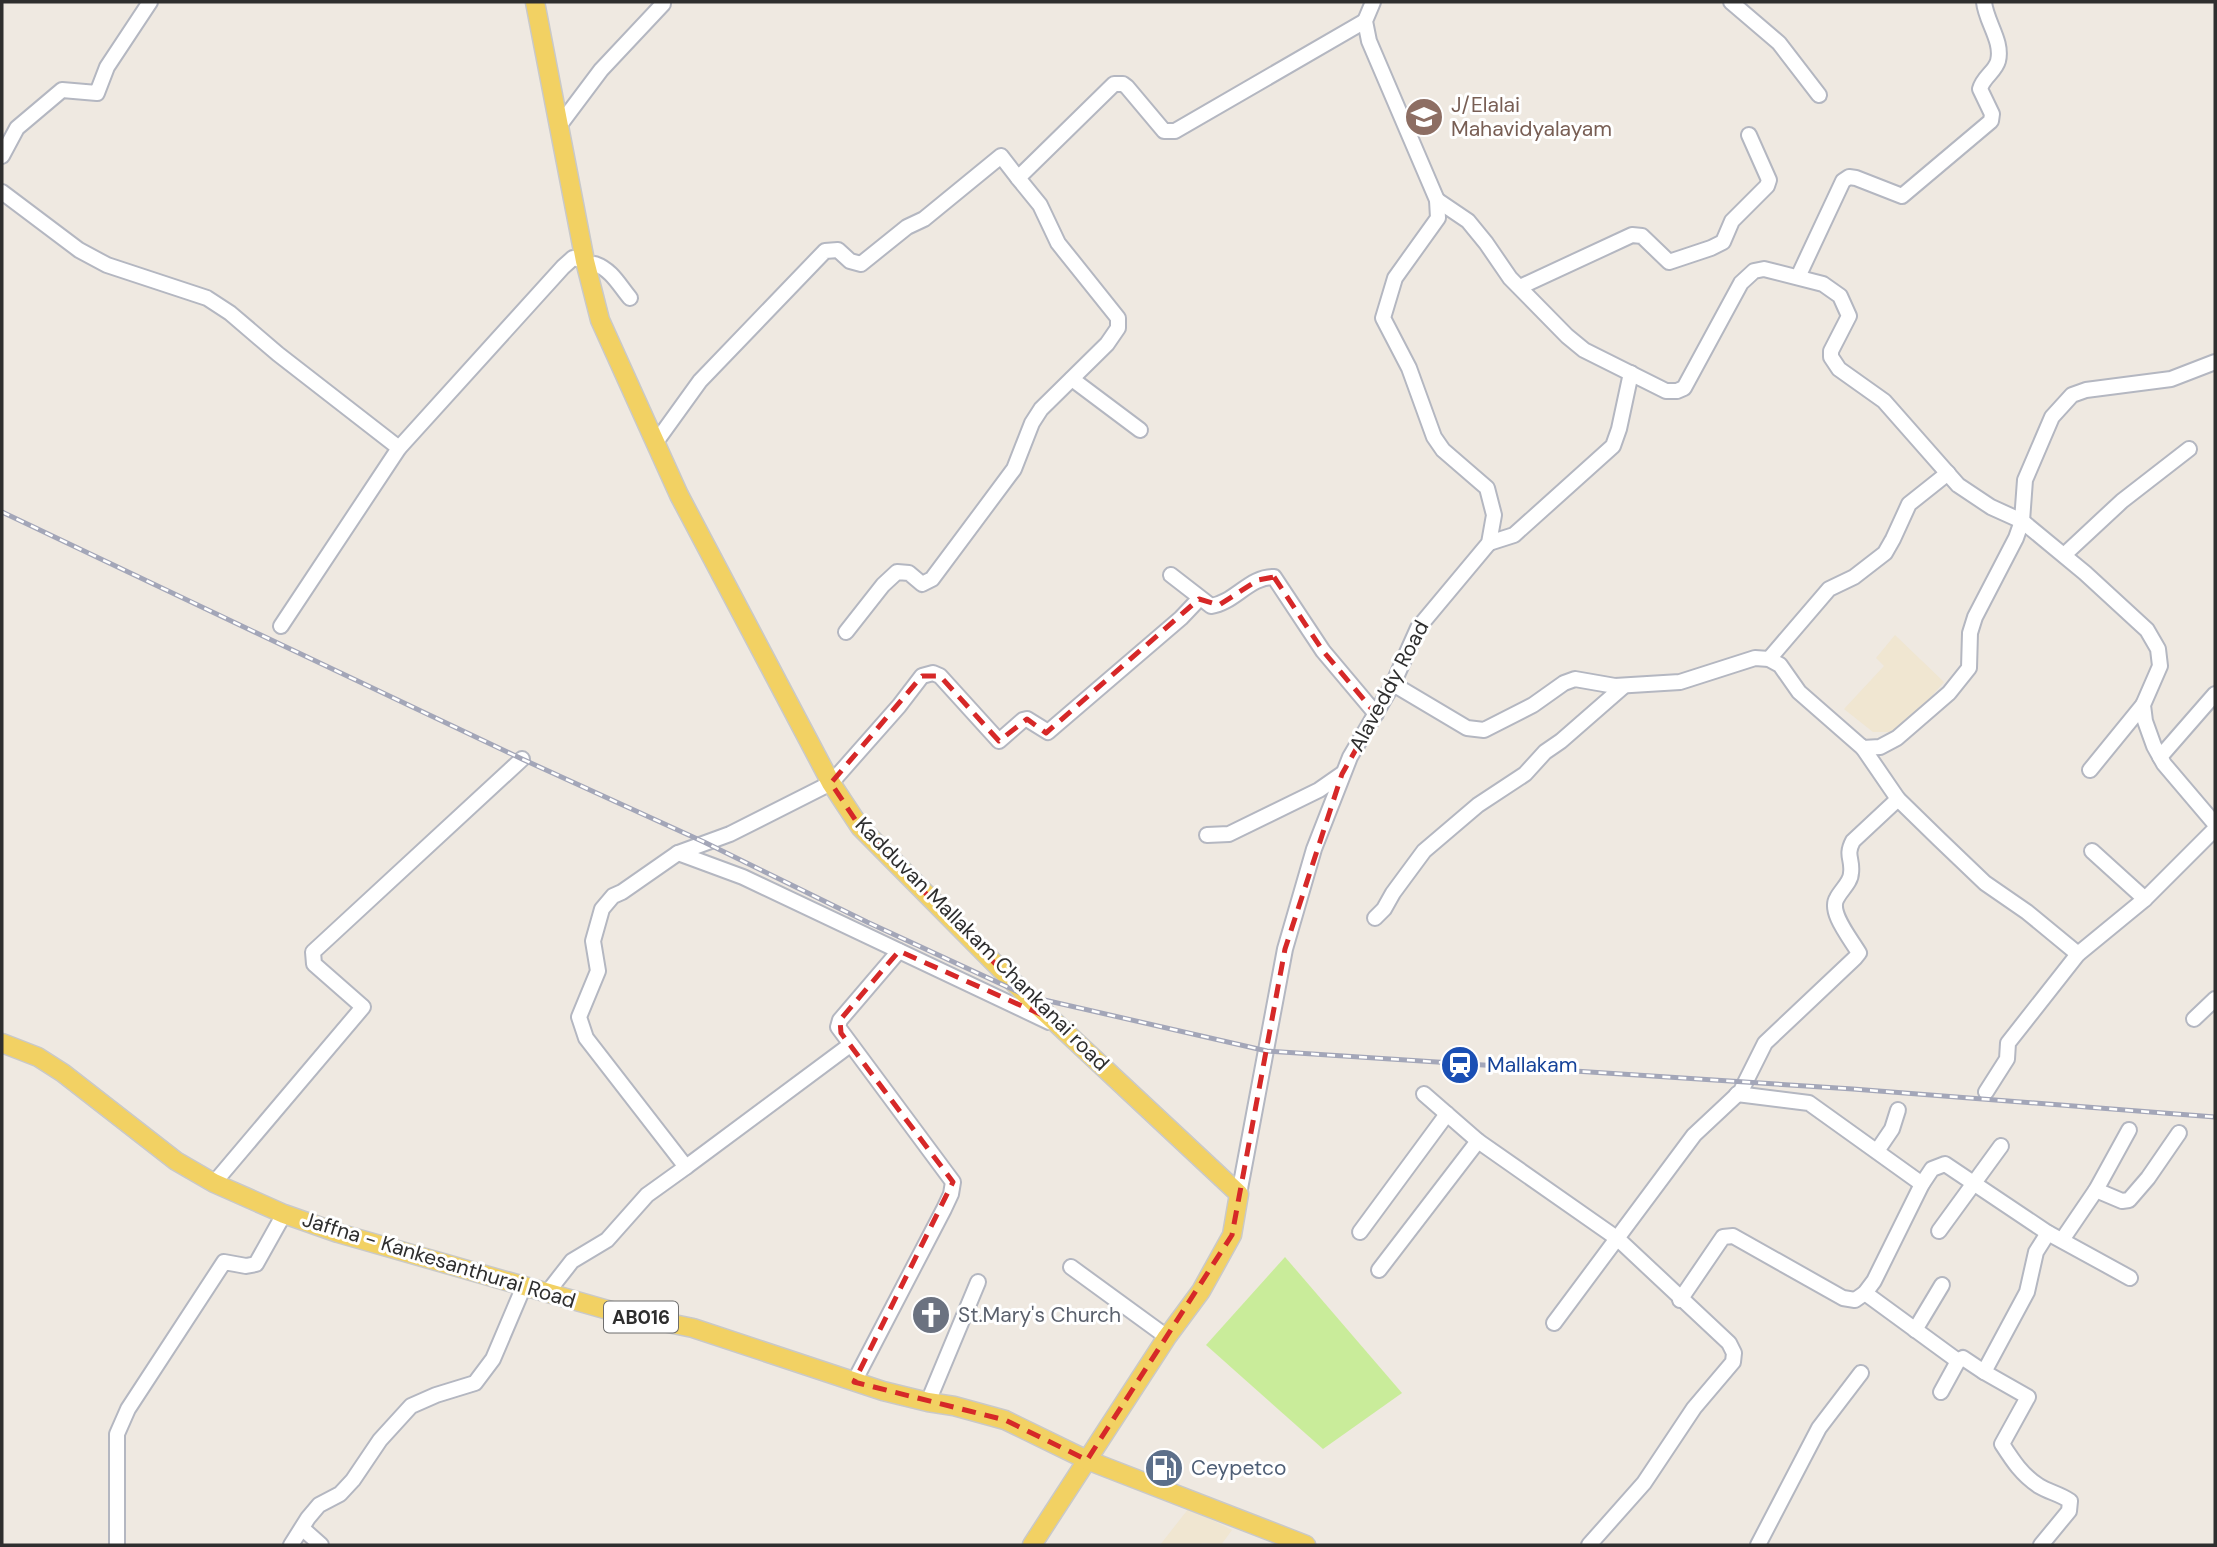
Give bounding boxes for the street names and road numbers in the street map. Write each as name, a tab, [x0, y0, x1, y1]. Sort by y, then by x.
street label: Alaveddy Road	[1343, 616, 1435, 756]
street label: Kadduvan Mallakam Chankanai road	[849, 811, 1115, 1077]
street label: Jaffna - Kankesanthurai Road	[299, 1205, 579, 1315]
road number: AB016	[604, 1302, 678, 1332]

